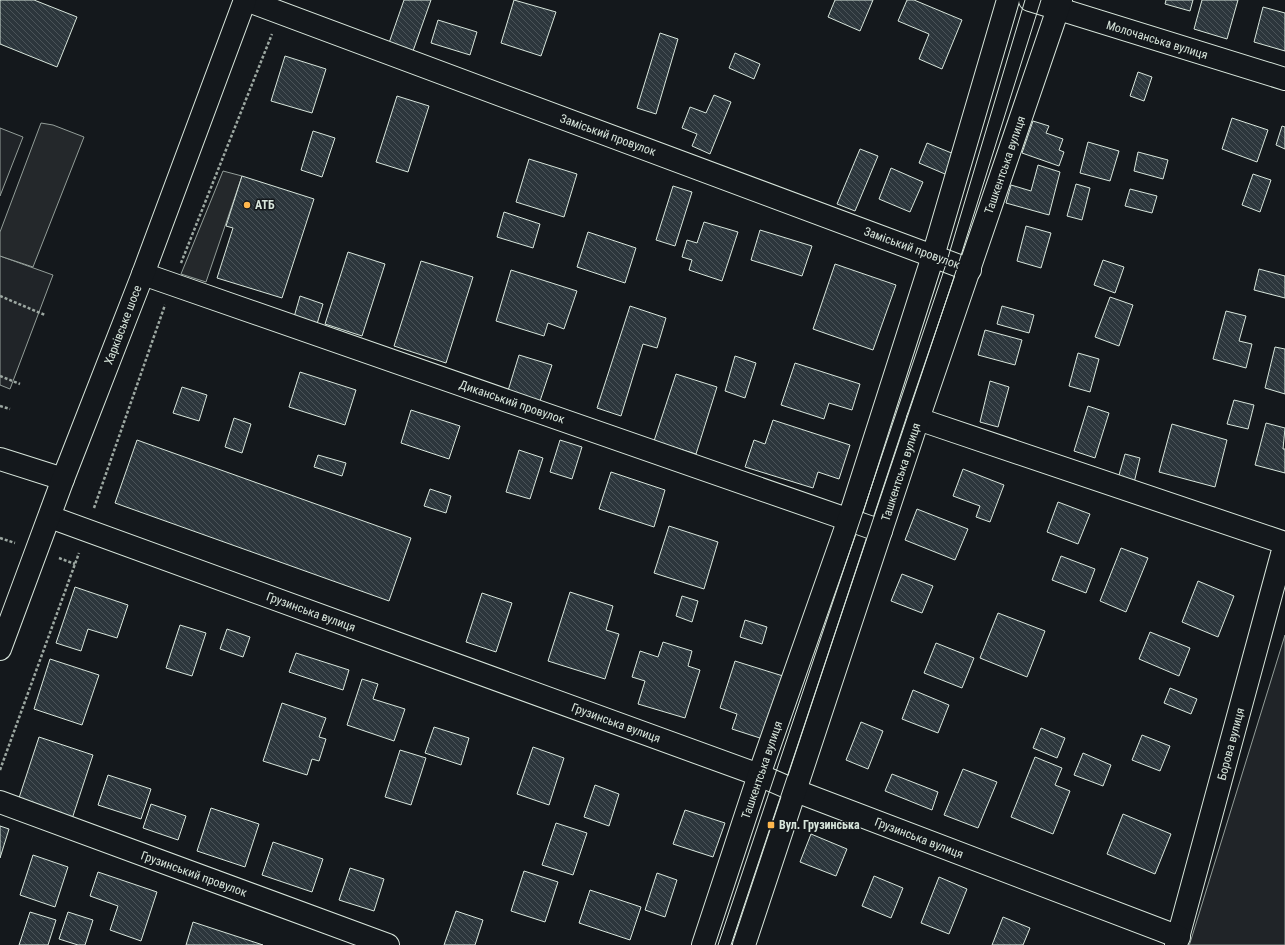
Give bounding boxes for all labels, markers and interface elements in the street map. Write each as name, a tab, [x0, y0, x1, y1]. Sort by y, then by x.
street label: Молочанська вулиця	[1105, 18, 1209, 62]
street label: Заміський провулок	[558, 111, 658, 159]
street label: Ташкентська вулиця	[982, 114, 1028, 216]
place label: АТБ	[255, 198, 275, 212]
marker: АТБ	[242, 200, 252, 210]
street label: Заміський провулок	[862, 224, 962, 272]
street label: Харківське шосе	[101, 283, 145, 367]
street label: Диканський провулок	[458, 377, 567, 427]
street label: Ташкентська вулиця	[879, 421, 923, 523]
street label: Грузинська вулиця	[265, 589, 357, 635]
street label: Грузинська вулиця	[570, 700, 662, 746]
street label: Борова вулиця	[1215, 706, 1247, 782]
street label: Ташкентська вулиця	[739, 719, 785, 821]
street label: Грузинська вулиця	[873, 815, 965, 861]
place label: Вул. Грузинська	[779, 818, 860, 832]
marker: Вул. Грузинська	[766, 820, 776, 830]
street label: Грузинський провулок	[139, 848, 249, 900]

